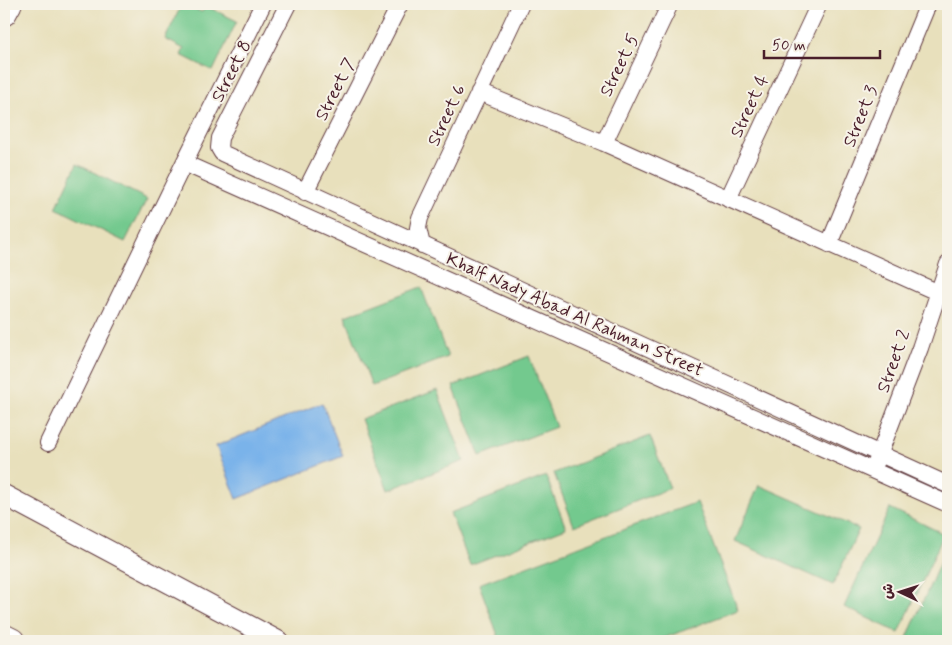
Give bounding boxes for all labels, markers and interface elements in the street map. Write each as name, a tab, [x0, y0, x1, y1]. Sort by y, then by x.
scale bar	[764, 28, 881, 60]
street label: Street 5	[594, 30, 645, 101]
street label: Street 8	[206, 36, 258, 107]
text: 50 m	[772, 36, 806, 56]
street label: Street 7	[310, 54, 362, 125]
street label: Street 4	[725, 71, 775, 142]
street label: Street 6	[422, 81, 472, 150]
street label: Street 3	[838, 82, 884, 151]
street label: Khalf Nady Abad Al Rahman Street	[442, 247, 707, 383]
street label: Street 2	[872, 326, 916, 396]
north arrow	[874, 568, 924, 618]
text: ش	[879, 583, 898, 599]

